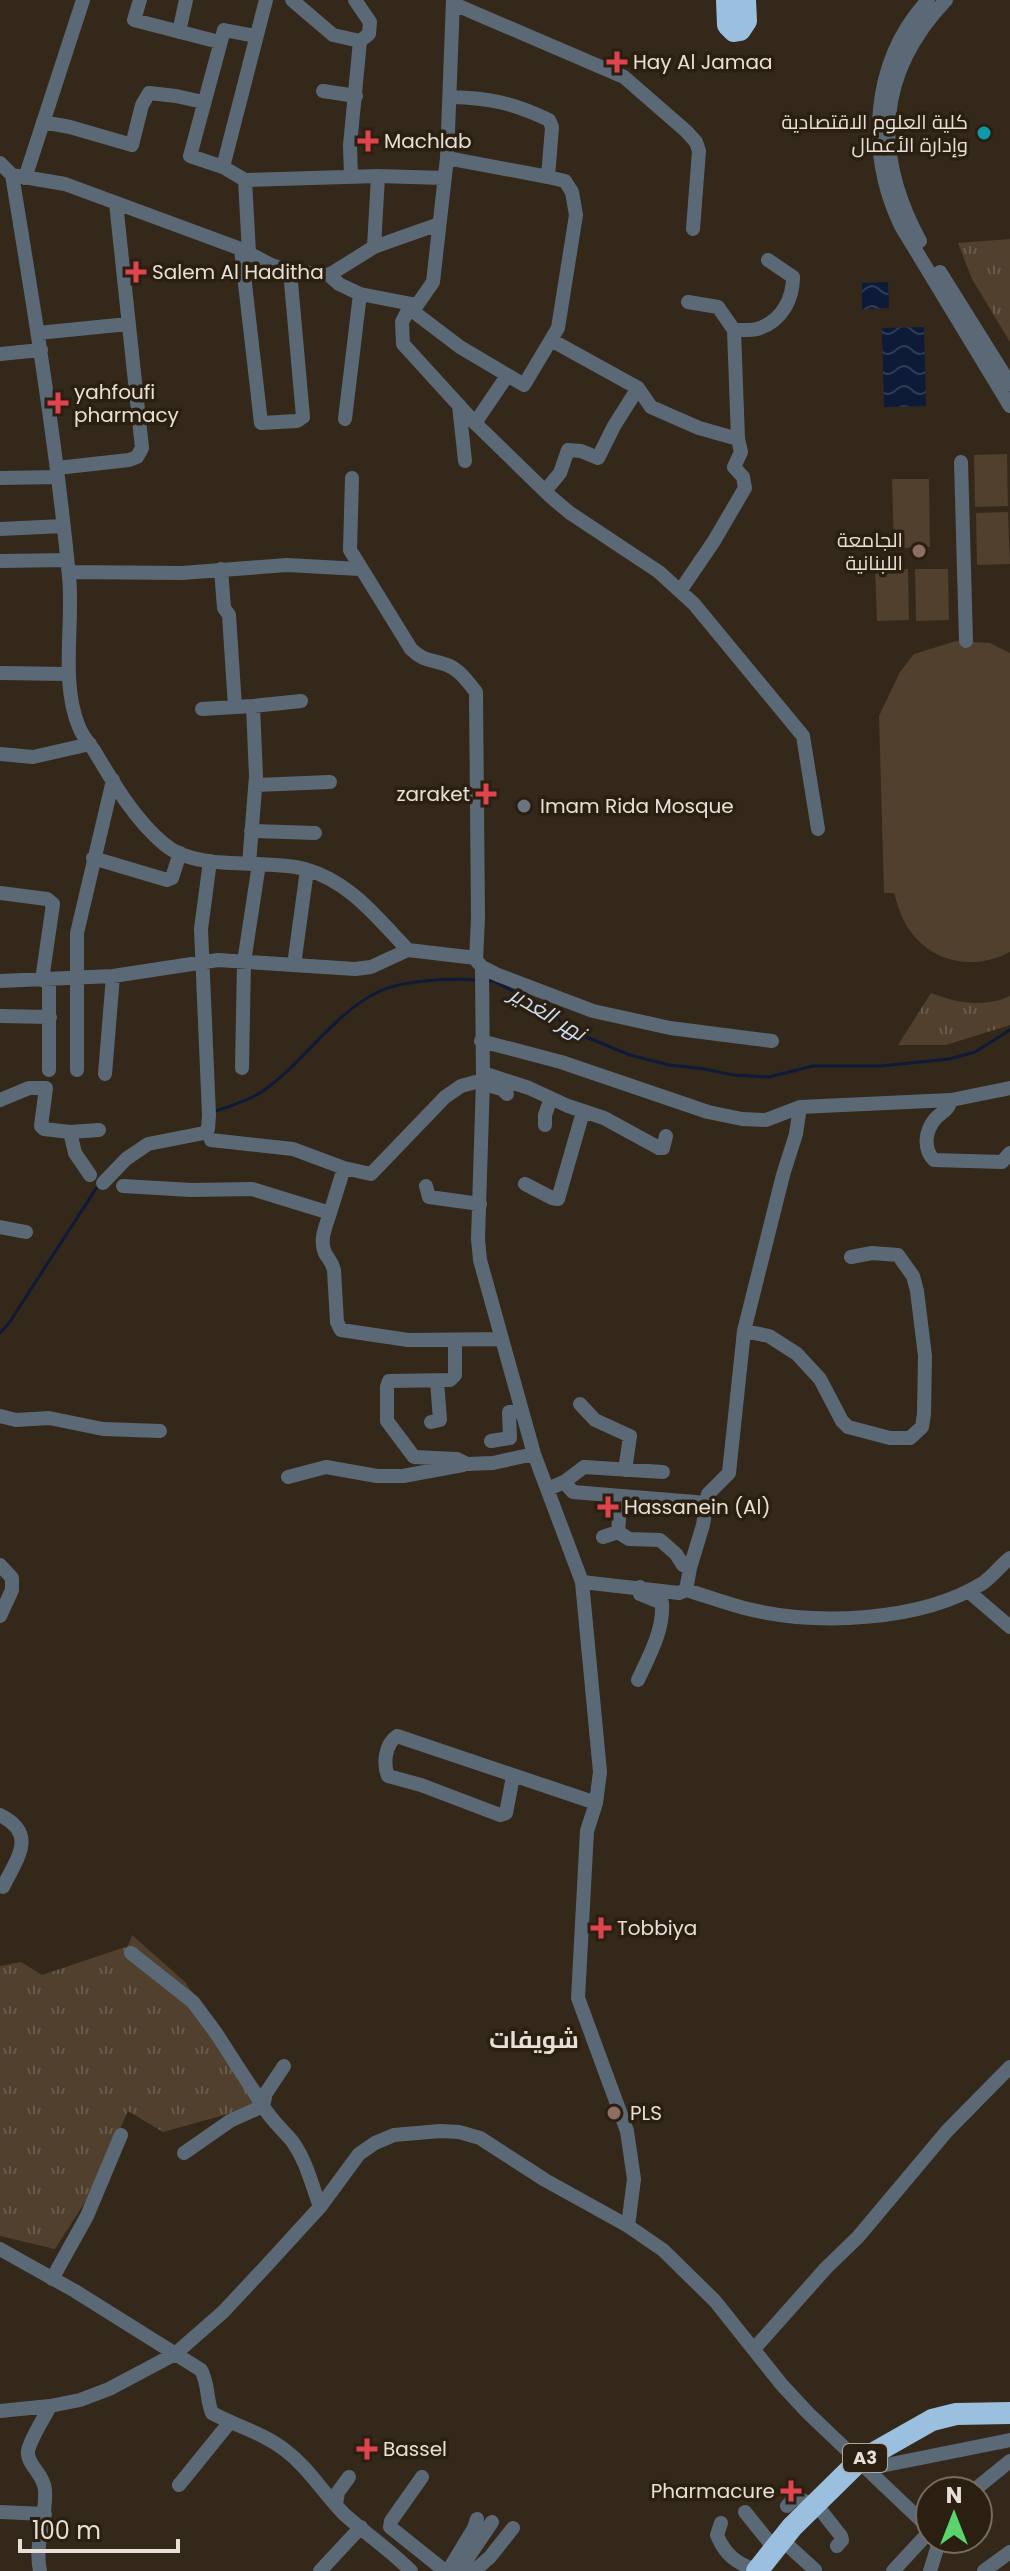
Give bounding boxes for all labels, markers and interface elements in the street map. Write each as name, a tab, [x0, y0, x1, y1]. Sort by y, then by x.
place label: Hay Al Jamaa	[633, 48, 772, 76]
marker: Hay Al Jamaa	[608, 53, 626, 71]
place label: كلية العلوم الاقتصادية وإدارة الأعمال	[782, 108, 968, 159]
marker: كلية العلوم الاقتصادية وإدارة الأعمال	[975, 124, 993, 142]
place label: Machlab	[384, 127, 472, 155]
marker: Machlab	[359, 132, 377, 150]
place label: Salem Al Haditha	[152, 258, 324, 286]
marker: Salem Al Haditha	[127, 263, 145, 281]
place label: yahfoufi pharmacy	[74, 378, 179, 429]
marker: yahfoufi pharmacy	[49, 394, 67, 412]
place label: الجامعة اللبنانية	[837, 526, 903, 577]
marker: الجامعة اللبنانية	[910, 542, 928, 560]
place label: zaraket	[396, 780, 470, 808]
marker: zaraket	[477, 785, 495, 803]
place label: Imam Rida Mosque	[540, 792, 734, 820]
marker: Imam Rida Mosque	[515, 797, 533, 815]
water label: نهر الغدير	[501, 977, 593, 1049]
place label: Hassanein (Al)	[624, 1493, 771, 1521]
marker: Hassanein (Al)	[599, 1498, 617, 1516]
place label: Tobbiya	[617, 1914, 697, 1942]
marker: Tobbiya	[592, 1919, 610, 1937]
district label: شويفات	[489, 2023, 579, 2056]
place label: PLS	[630, 2099, 662, 2127]
marker: PLS	[605, 2104, 623, 2122]
place label: Bassel	[383, 2435, 447, 2463]
marker: Bassel	[358, 2440, 376, 2458]
road number: A3	[843, 2444, 887, 2472]
north arrow	[914, 2475, 994, 2555]
place label: Pharmacure	[651, 2477, 775, 2505]
text: N	[946, 2480, 962, 2511]
marker: Pharmacure	[782, 2482, 800, 2500]
scale bar	[20, 2503, 178, 2553]
text: 100 m	[32, 2514, 101, 2547]

